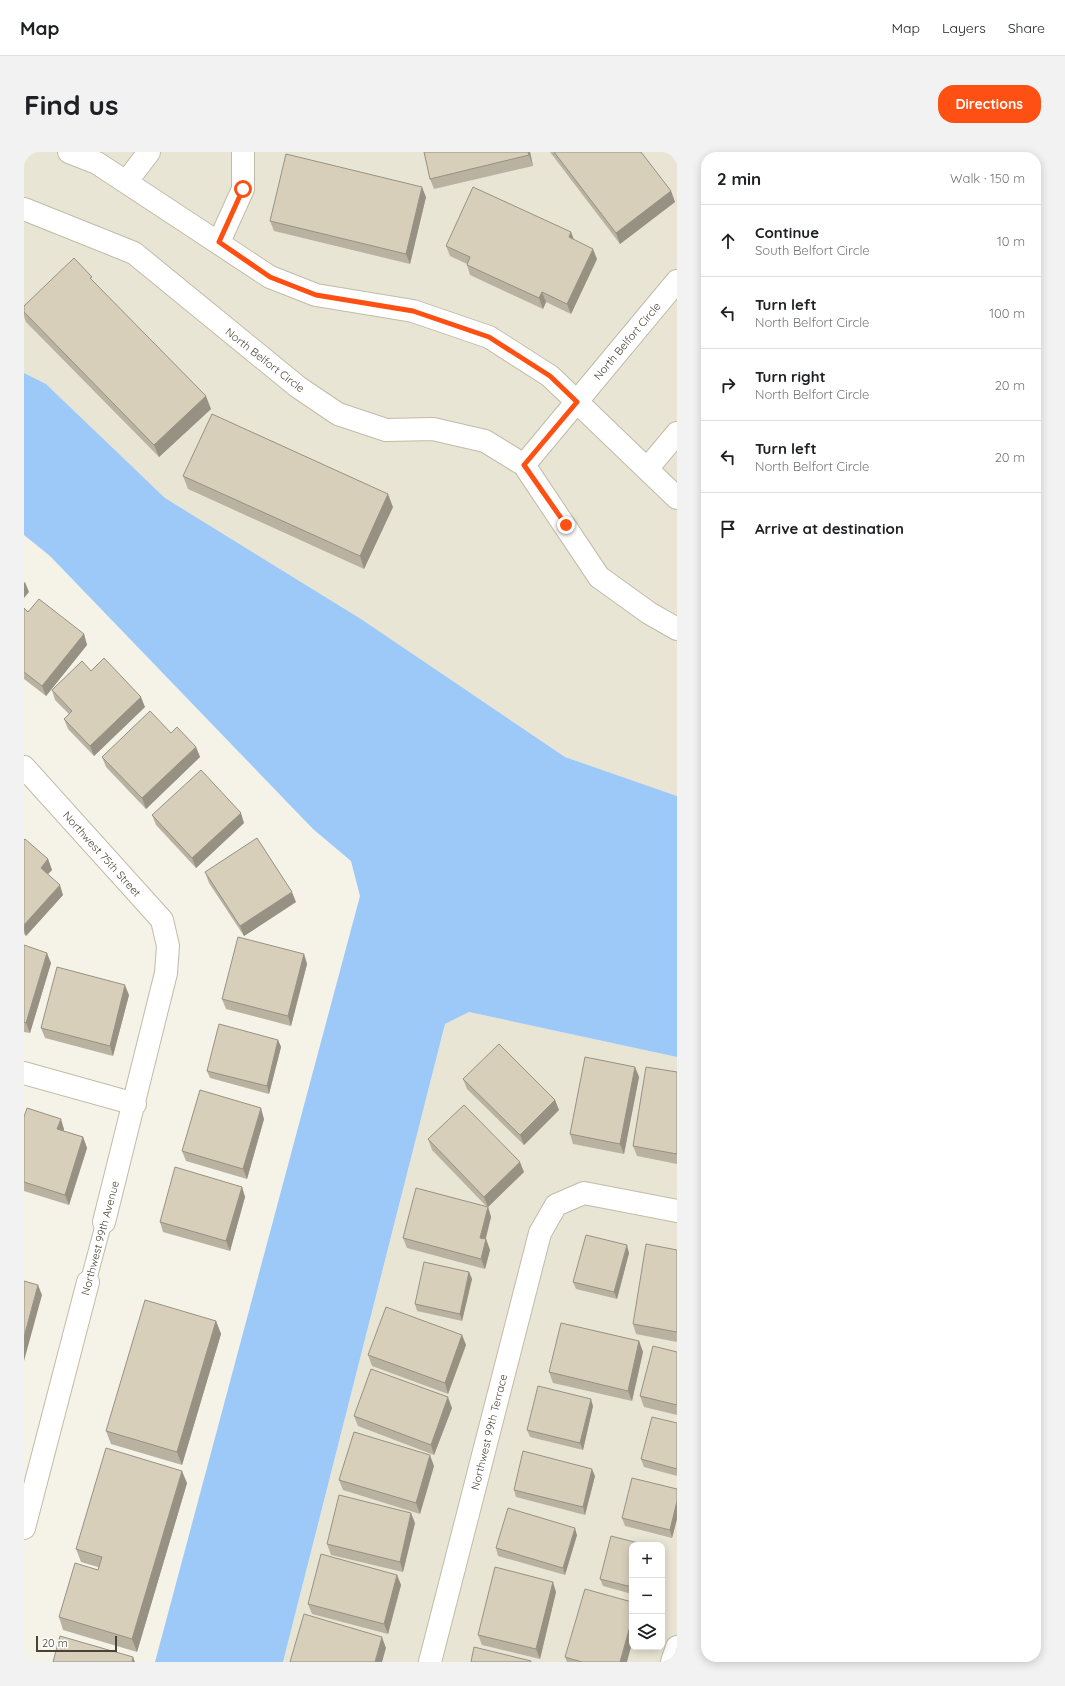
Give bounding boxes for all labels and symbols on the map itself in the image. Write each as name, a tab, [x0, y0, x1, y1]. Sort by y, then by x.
route start	[234, 180, 252, 198]
street label: North Belfort Circle	[591, 299, 663, 383]
street label: North Belfort Circle	[223, 325, 307, 395]
route end	[557, 516, 575, 534]
street label: Northwest 75th Street	[60, 808, 144, 900]
street label: Northwest 99th Avenue	[78, 1179, 122, 1297]
street label: Northwest 99th Terrace	[468, 1373, 510, 1491]
scale bar	[36, 1634, 117, 1653]

